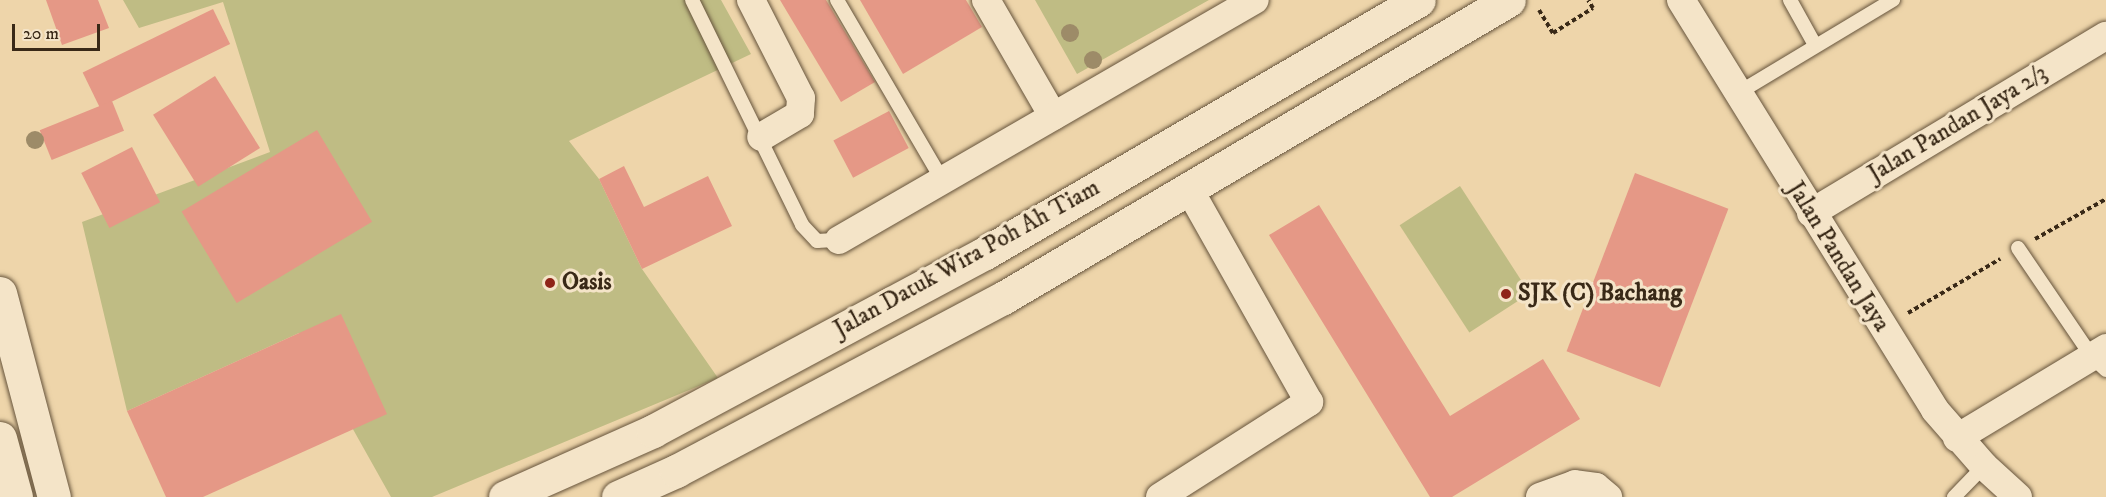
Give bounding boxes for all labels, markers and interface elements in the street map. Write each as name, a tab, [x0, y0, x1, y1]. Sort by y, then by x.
scale bar	[15, 12, 104, 50]
text: 20 m	[23, 23, 59, 45]
street label: Jalan Pandan Jaya 2/3	[1863, 59, 2053, 189]
street label: Jalan Datuk Wira Poh Ah Tiam	[829, 174, 1105, 344]
street label: Jalan Pandan Jaya	[1780, 177, 1896, 337]
place label: Oasis	[562, 269, 611, 297]
marker: Oasis	[543, 276, 557, 290]
place label: SJK (C) Bachang	[1518, 280, 1682, 308]
marker: SJK (C) Bachang	[1499, 287, 1513, 301]

